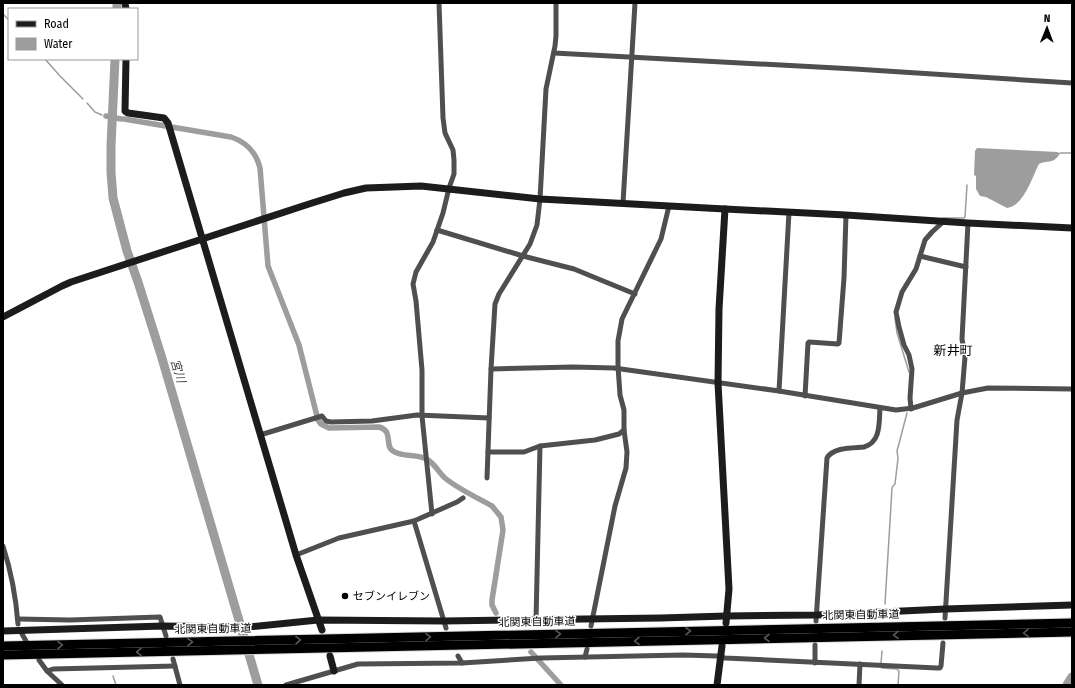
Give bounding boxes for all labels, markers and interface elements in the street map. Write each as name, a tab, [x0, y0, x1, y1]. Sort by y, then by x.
legend	[8, 8, 138, 60]
north arrow	[1027, 8, 1067, 48]
text: N	[1044, 12, 1051, 25]
text: Road	[44, 17, 69, 31]
text: Water	[44, 37, 73, 51]
district label: 新井町	[933, 343, 973, 358]
water label: 宮川	[168, 358, 189, 386]
place label: セブンイレブン	[353, 590, 430, 603]
marker: セブンイレブン	[340, 591, 350, 601]
street label: 北関東自動車道	[822, 608, 900, 622]
street label: 北関東自動車道	[498, 615, 576, 629]
street label: 北関東自動車道	[174, 622, 252, 636]
one-way arrow	[685, 627, 691, 635]
one-way arrow	[1023, 629, 1029, 637]
one-way arrow	[555, 630, 561, 638]
one-way arrow	[893, 631, 899, 640]
one-way arrow	[425, 633, 431, 641]
one-way arrow	[764, 634, 770, 642]
one-way arrow	[295, 635, 301, 644]
one-way arrow	[634, 637, 640, 645]
one-way arrow	[187, 638, 193, 646]
one-way arrow	[57, 641, 63, 649]
one-way arrow	[136, 648, 142, 656]

